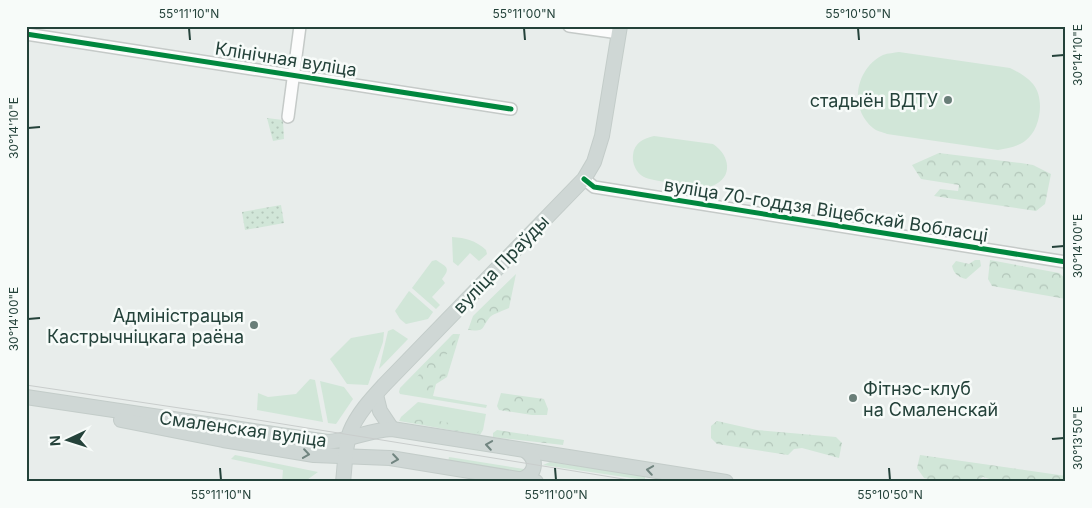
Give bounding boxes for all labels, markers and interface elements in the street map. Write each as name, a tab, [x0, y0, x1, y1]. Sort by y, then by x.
text: 55°11'10"N	[159, 6, 219, 21]
text: 55°11'00"N	[492, 6, 556, 21]
text: 55°10'50"N	[825, 6, 891, 21]
text: 30°14'10"E	[1070, 24, 1085, 86]
street label: Клінічная вуліца	[214, 37, 358, 81]
place label: стадыён ВДТУ	[810, 90, 938, 111]
marker: стадыён ВДТУ	[942, 94, 954, 106]
text: 30°14'10"E	[6, 97, 21, 159]
street label: вуліца 70-годдзя Віцебскай Вобласці	[663, 174, 989, 246]
street label: вуліца Праўды	[449, 211, 553, 317]
text: 30°14'00"E	[1070, 214, 1085, 278]
text: 30°14'00"E	[6, 287, 21, 351]
place label: Адміністрацыя Кастрычніцкага раёна	[47, 305, 244, 347]
marker: Адміністрацыя Кастрычніцкага раёна	[248, 319, 260, 331]
place label: Фітнэс-клуб на Смаленскай	[863, 378, 998, 420]
marker: Фітнэс-клуб на Смаленскай	[847, 392, 859, 404]
text: 30°13'50"E	[1070, 406, 1085, 470]
street label: Смаленская вуліца	[158, 407, 328, 451]
north arrow	[42, 416, 92, 466]
text: N	[46, 435, 63, 447]
one-way arrow	[485, 441, 494, 451]
one-way arrow	[302, 448, 310, 459]
one-way arrow	[391, 454, 399, 464]
one-way arrow	[645, 466, 654, 476]
text: 55°11'10"N	[191, 487, 251, 502]
text: 55°11'00"N	[524, 487, 588, 502]
text: 55°10'50"N	[857, 487, 923, 502]

